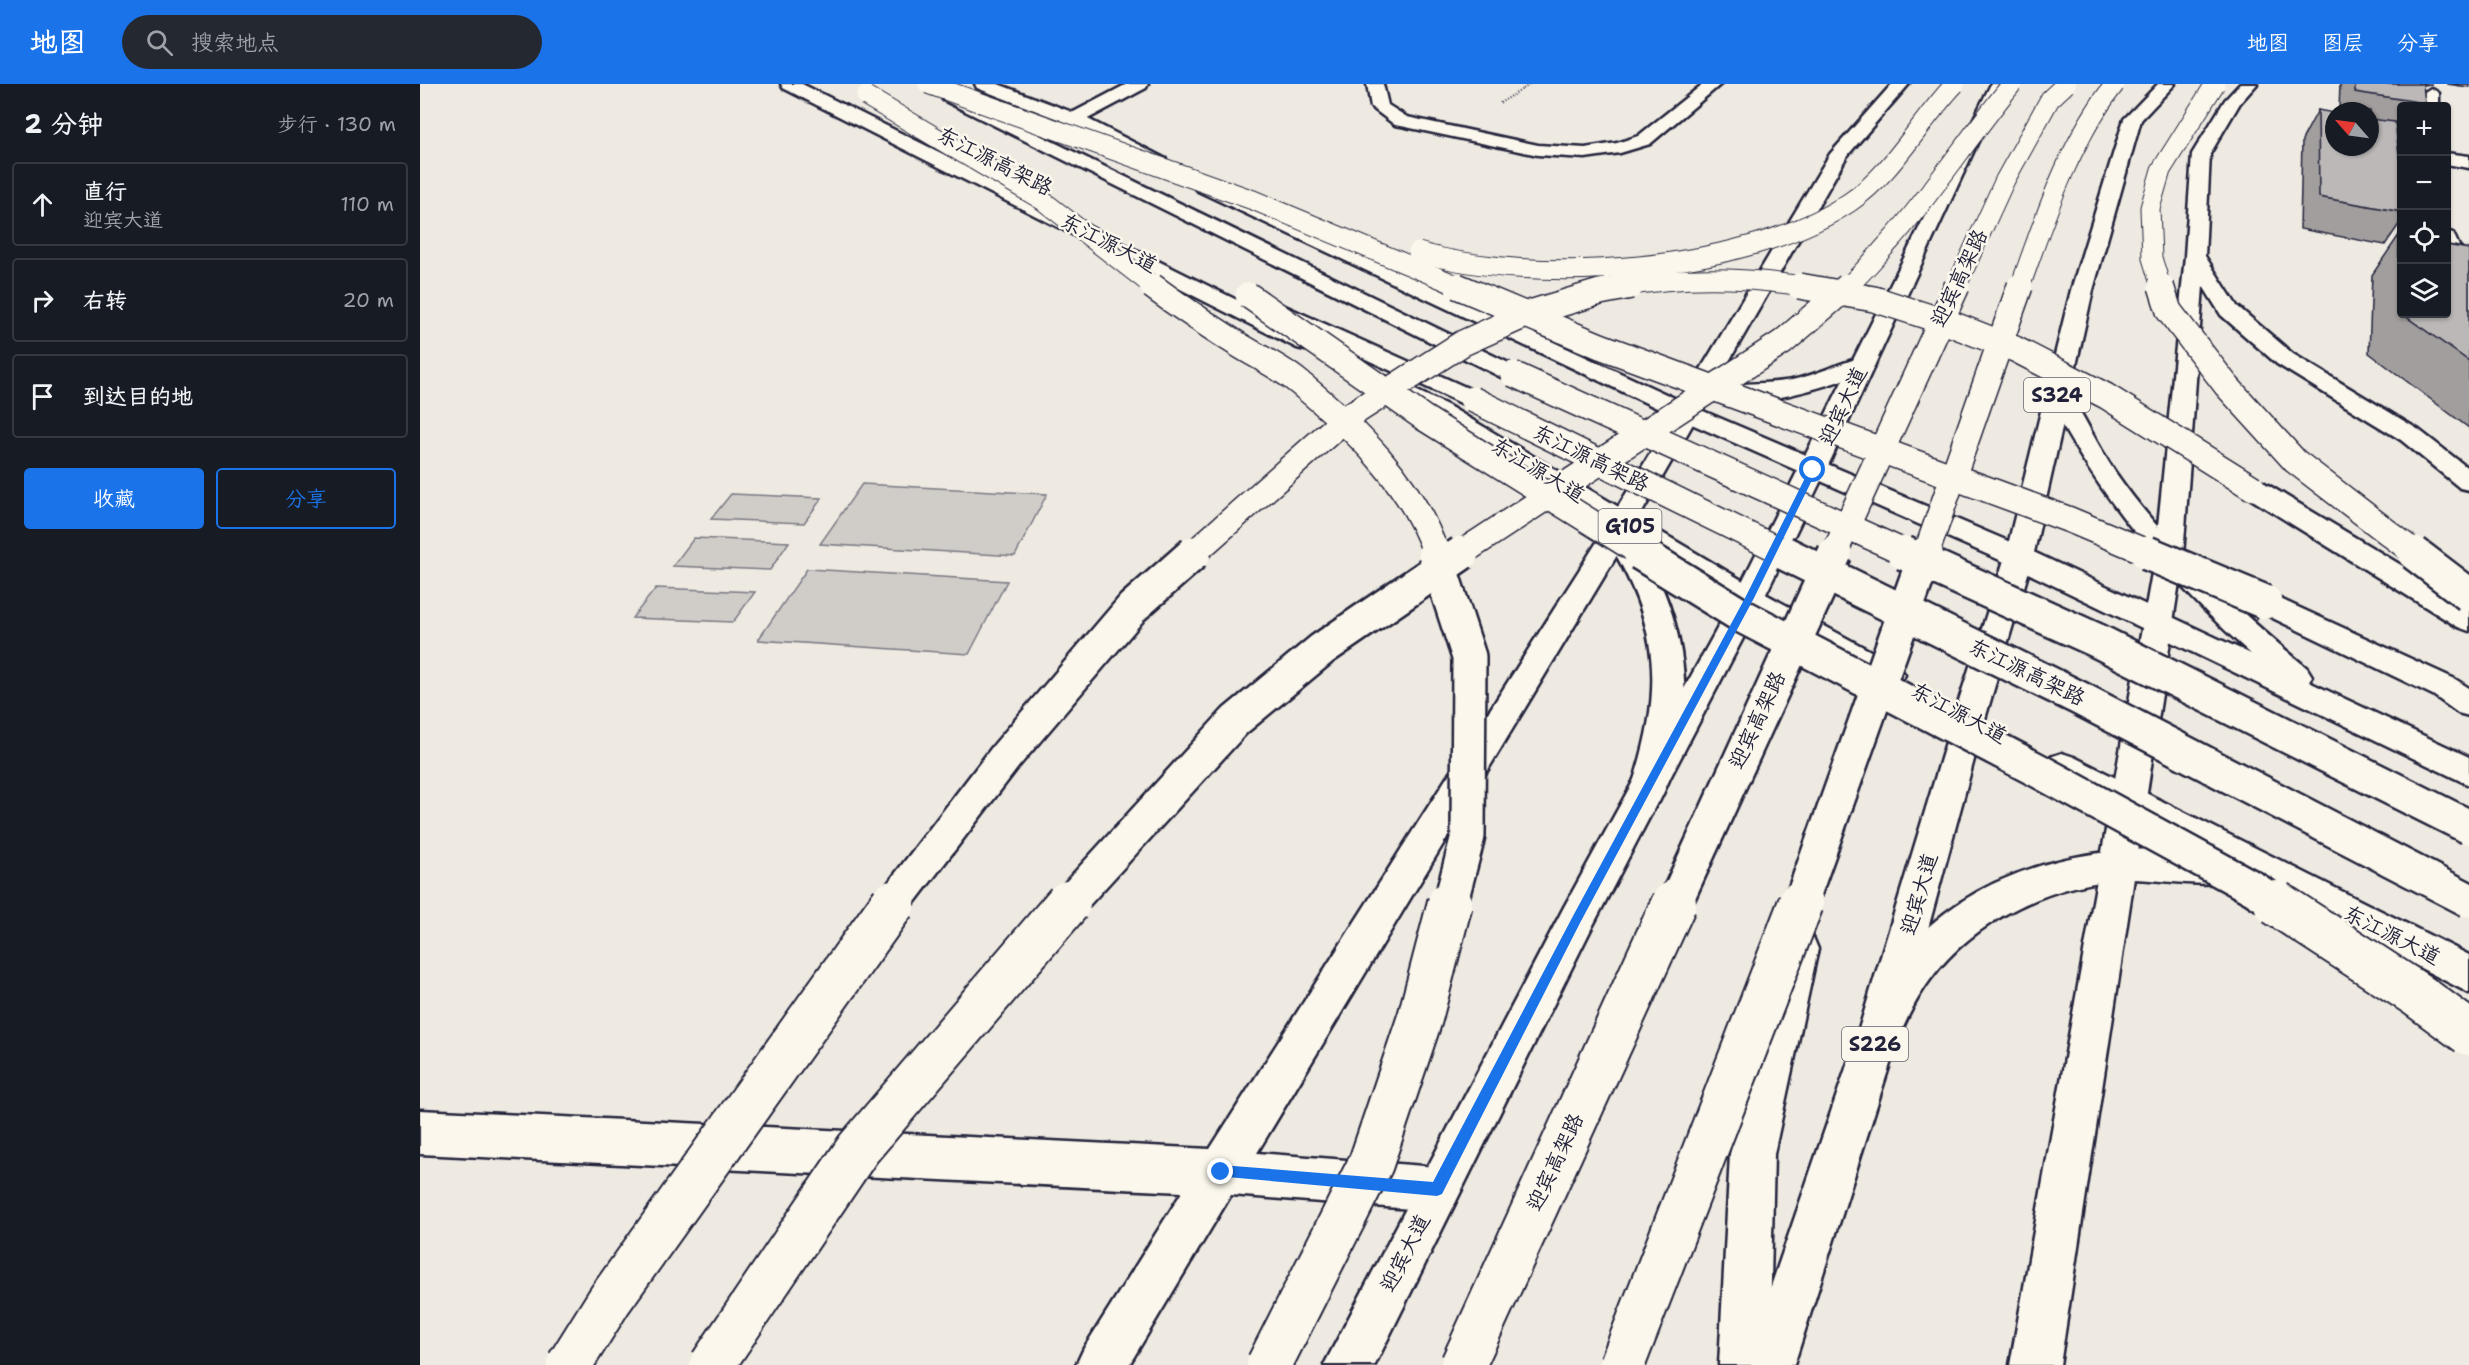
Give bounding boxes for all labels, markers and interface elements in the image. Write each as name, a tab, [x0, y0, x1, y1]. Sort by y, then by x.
search box	[122, 15, 542, 69]
text: 地图	[30, 23, 86, 61]
icon: search	[143, 26, 176, 59]
text: 搜索地点	[191, 28, 279, 57]
text: 地图	[2247, 29, 2289, 57]
text: 图层	[2322, 29, 2364, 57]
text: 分享	[2397, 29, 2439, 57]
north arrow	[2325, 102, 2379, 156]
map controls	[2397, 102, 2451, 318]
button: +	[2397, 102, 2451, 156]
text: 2 分钟	[24, 106, 103, 141]
text: 步行 · 130 m	[278, 111, 396, 137]
street label: 东江源高架路	[933, 120, 1057, 202]
button: −	[2397, 156, 2451, 210]
text: 直行	[83, 177, 127, 206]
icon: ahead	[26, 188, 59, 221]
text: 110 m	[340, 191, 394, 217]
text: 迎宾大道	[83, 207, 163, 233]
street label: 东江源大道	[1056, 207, 1162, 279]
button: locate	[2397, 210, 2451, 264]
street label: 迎宾高架路	[1924, 225, 1994, 331]
button: layers	[2397, 264, 2451, 318]
icon: right	[26, 284, 59, 317]
text: 右转	[83, 286, 127, 315]
text: 20 m	[343, 287, 394, 313]
street label: 迎宾大道	[1813, 362, 1873, 450]
road number: S324	[2024, 378, 2090, 412]
icon: arrive	[26, 380, 59, 413]
text: 到达目的地	[83, 382, 193, 411]
street label: 东江源高架路	[1528, 418, 1654, 498]
street label: 东江源大道	[1486, 431, 1590, 509]
route start	[1799, 456, 1825, 482]
button: 收藏	[24, 468, 204, 529]
button: 分享	[216, 468, 396, 529]
road number: G105	[1598, 509, 1662, 543]
street label: 东江源高架路	[1964, 632, 2090, 712]
street label: 迎宾高架路	[1722, 667, 1792, 773]
street label: 东江源大道	[1906, 676, 2012, 750]
street label: 迎宾大道	[1894, 850, 1944, 938]
street label: 东江源大道	[2339, 899, 2445, 971]
road number: S226	[1842, 1027, 1908, 1061]
street label: 迎宾高架路	[1520, 1109, 1590, 1215]
route end	[1207, 1158, 1233, 1184]
street label: 迎宾大道	[1373, 1209, 1437, 1297]

